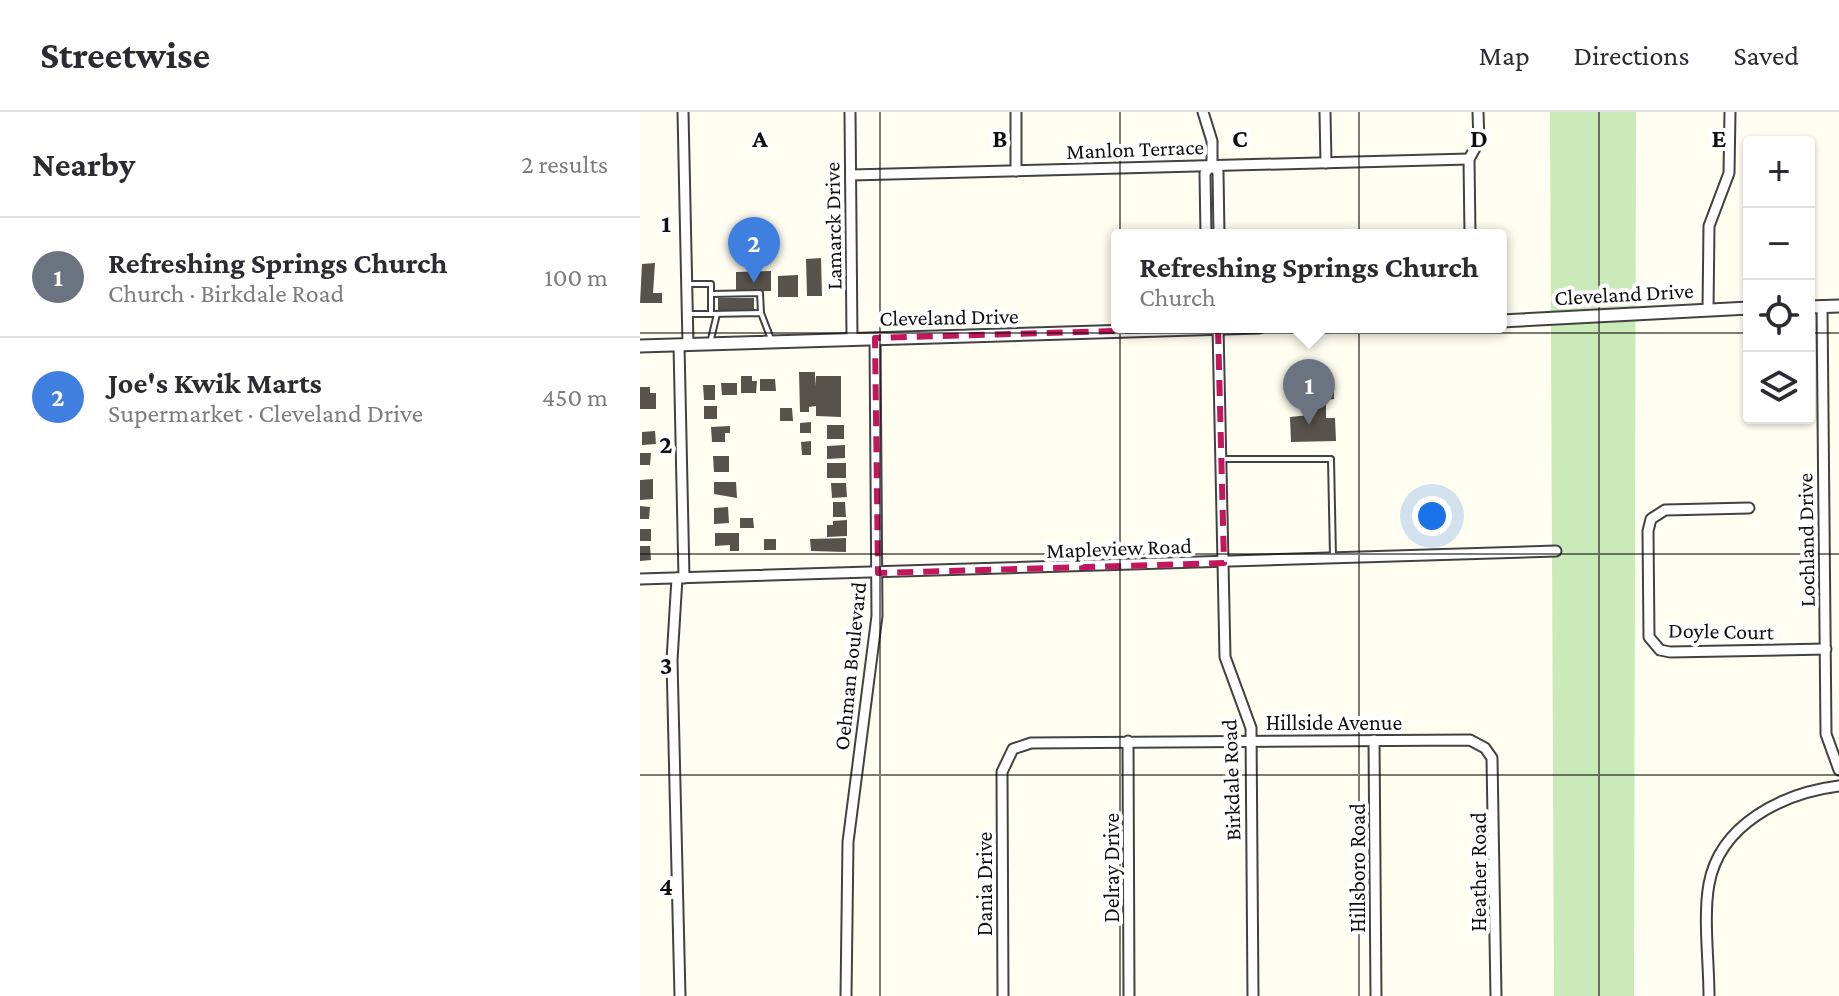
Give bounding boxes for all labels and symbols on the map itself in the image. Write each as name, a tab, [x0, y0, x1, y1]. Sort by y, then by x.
text: A	[751, 124, 768, 153]
text: B	[992, 124, 1008, 153]
text: C	[1232, 124, 1248, 153]
text: D	[1470, 124, 1488, 153]
text: E	[1712, 124, 1727, 153]
street label: Manlon Terrace	[1066, 134, 1204, 164]
street label: Lamarck Drive	[819, 162, 847, 290]
text: 1	[661, 209, 671, 238]
pin: 2	[728, 217, 780, 283]
street label: Cleveland Drive	[1554, 278, 1694, 310]
street label: Cleveland Drive	[879, 303, 1019, 331]
pin: 1	[1283, 359, 1335, 425]
text: 2	[659, 430, 673, 459]
street label: Lochland Drive	[1792, 473, 1820, 607]
your location	[1412, 496, 1452, 536]
street label: Mapleview Road	[1046, 533, 1193, 563]
street label: Oehman Boulevard	[829, 580, 871, 751]
street label: Doyle Court	[1668, 618, 1775, 644]
text: 3	[660, 651, 672, 680]
street label: Hillside Avenue	[1266, 710, 1402, 735]
street label: Birkdale Road	[1216, 718, 1246, 841]
street label: Hillsboro Road	[1345, 803, 1370, 933]
street label: Heather Road	[1466, 812, 1491, 932]
street label: Delray Drive	[1099, 813, 1124, 923]
street label: Dania Drive	[972, 832, 997, 936]
text: 4	[659, 872, 673, 901]

